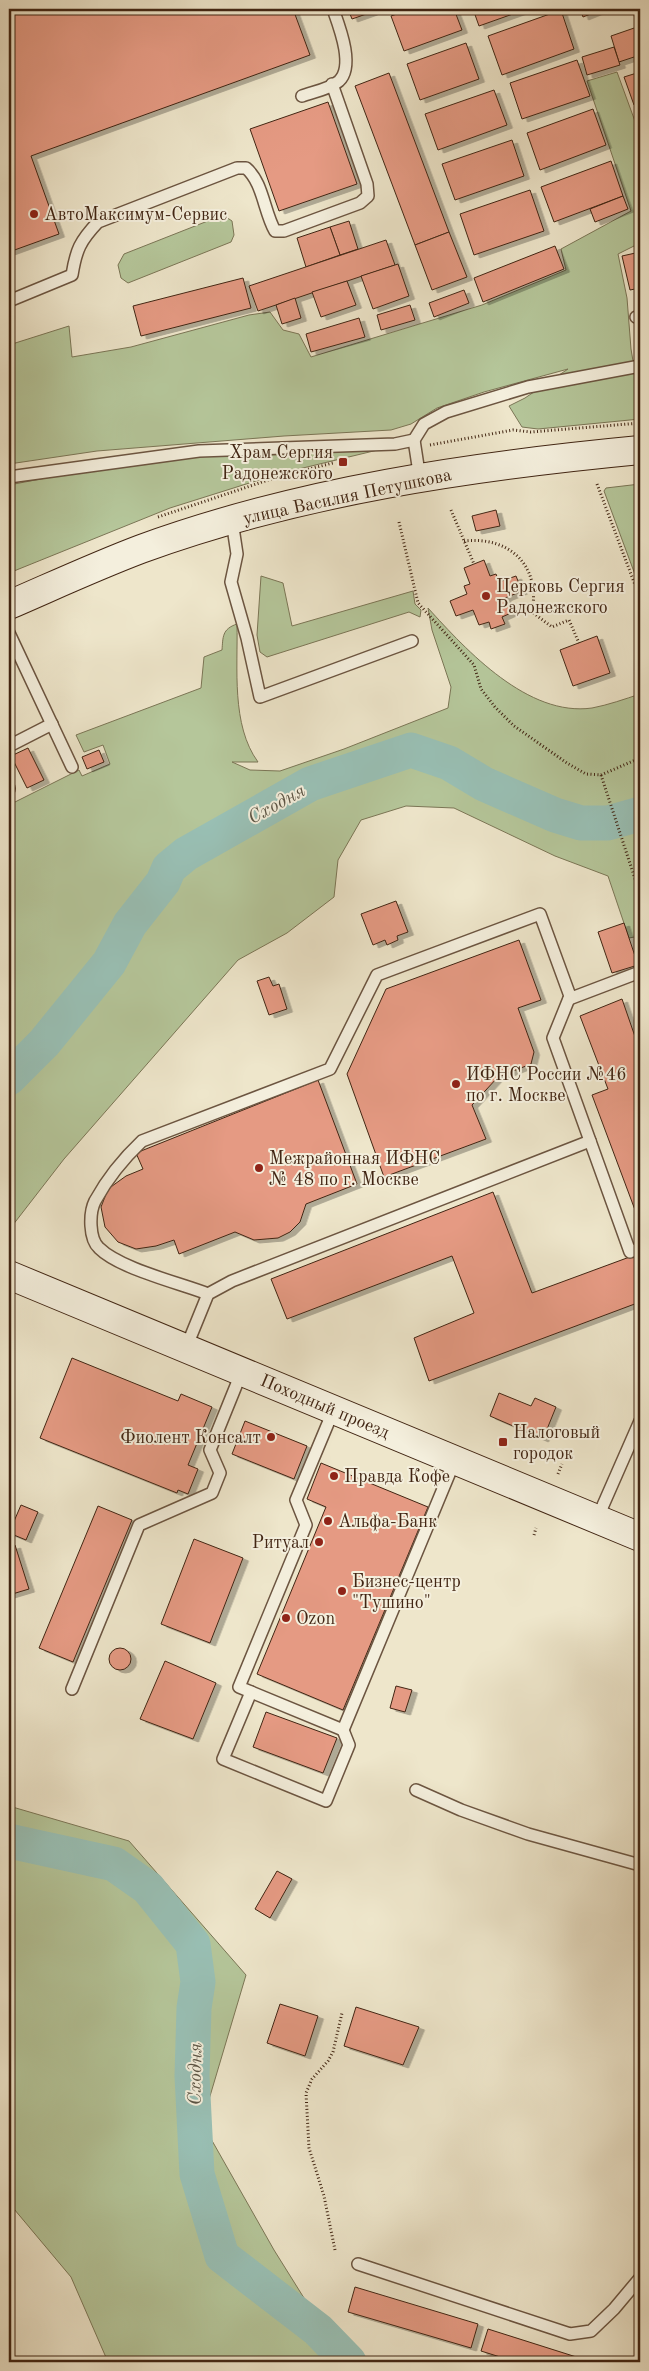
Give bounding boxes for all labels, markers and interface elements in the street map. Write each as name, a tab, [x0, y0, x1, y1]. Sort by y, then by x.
place label: АвтоМаксимум-Сервиc	[44, 206, 227, 224]
marker: АвтоМаксимум-Сервиc	[28, 208, 40, 220]
place label: Храм Сергия Радонежского	[221, 444, 333, 483]
marker: Храм Сергия Радонежского	[337, 456, 349, 468]
street label: улица Василия Петушкова	[241, 466, 453, 528]
place label: Церковь Сергия Радонежского	[496, 578, 625, 617]
marker: Церковь Сергия Радонежского	[480, 590, 492, 602]
water label: Сходня	[245, 782, 309, 829]
place label: ИФНС России №46 по г. Москве	[466, 1066, 627, 1105]
marker: ИФНС России №46 по г. Москве	[450, 1078, 462, 1090]
place label: Межрайонная ИФНС № 48 по г. Москве	[269, 1150, 440, 1189]
marker: Межрайонная ИФНС № 48 по г. Москве	[253, 1162, 265, 1174]
street label: Походный проезд	[257, 1372, 392, 1442]
place label: Налоговый городок	[513, 1424, 600, 1463]
place label: Фиолент Консалт	[120, 1429, 261, 1447]
marker: Фиолент Консалт	[265, 1431, 277, 1443]
marker: Налоговый городок	[497, 1436, 509, 1448]
place label: Правда Кофе	[344, 1468, 450, 1487]
marker: Правда Кофе	[328, 1470, 340, 1482]
place label: Альфа-Банк	[338, 1513, 437, 1532]
marker: Альфа-Банк	[322, 1515, 334, 1527]
place label: Ритуал	[252, 1534, 309, 1552]
marker: Ритуал	[313, 1536, 325, 1548]
place label: Бизнес-центр "Тушино"	[352, 1573, 461, 1612]
marker: Бизнес-центр "Тушино"	[336, 1585, 348, 1597]
place label: Ozon	[296, 1610, 335, 1628]
marker: Ozon	[280, 1612, 292, 1624]
water label: Сходня	[186, 2043, 207, 2106]

